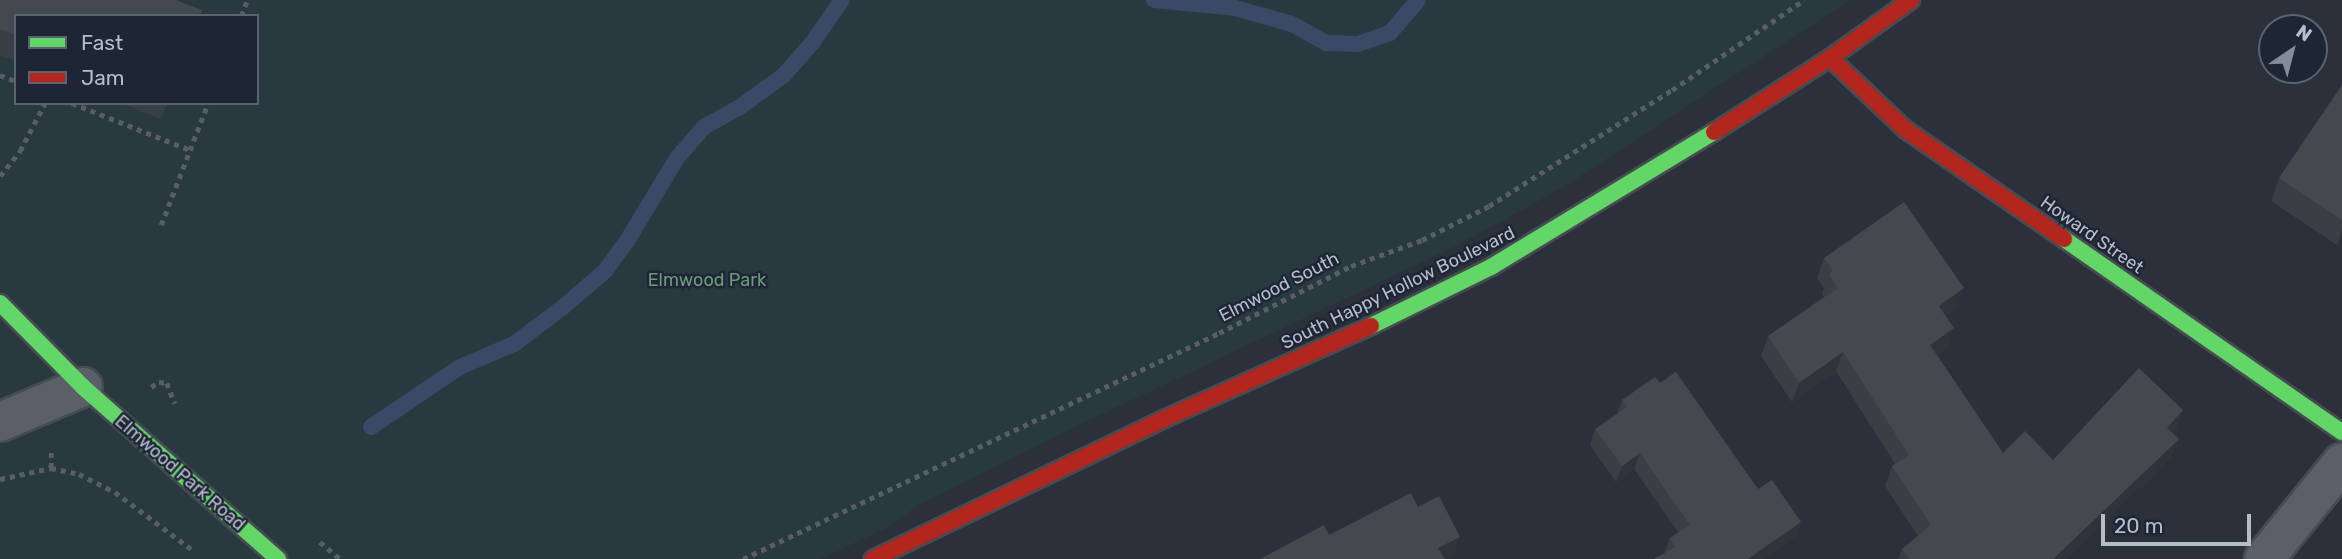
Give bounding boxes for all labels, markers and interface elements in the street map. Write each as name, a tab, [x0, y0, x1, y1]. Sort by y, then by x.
legend	[14, 14, 259, 105]
north arrow	[2258, 14, 2328, 84]
text: N	[2292, 20, 2316, 46]
text: Fast	[81, 30, 123, 55]
text: Jam	[81, 65, 125, 90]
street label: Howard Street	[2036, 191, 2148, 279]
street label: South Happy Hollow Boulevard	[1277, 222, 1519, 354]
street label: Elmwood South	[1216, 248, 1342, 326]
park label: Elmwood Park	[648, 269, 766, 291]
street label: Elmwood Park Road	[110, 411, 250, 535]
scale bar	[2104, 500, 2254, 544]
text: 20 m	[2114, 513, 2163, 538]

